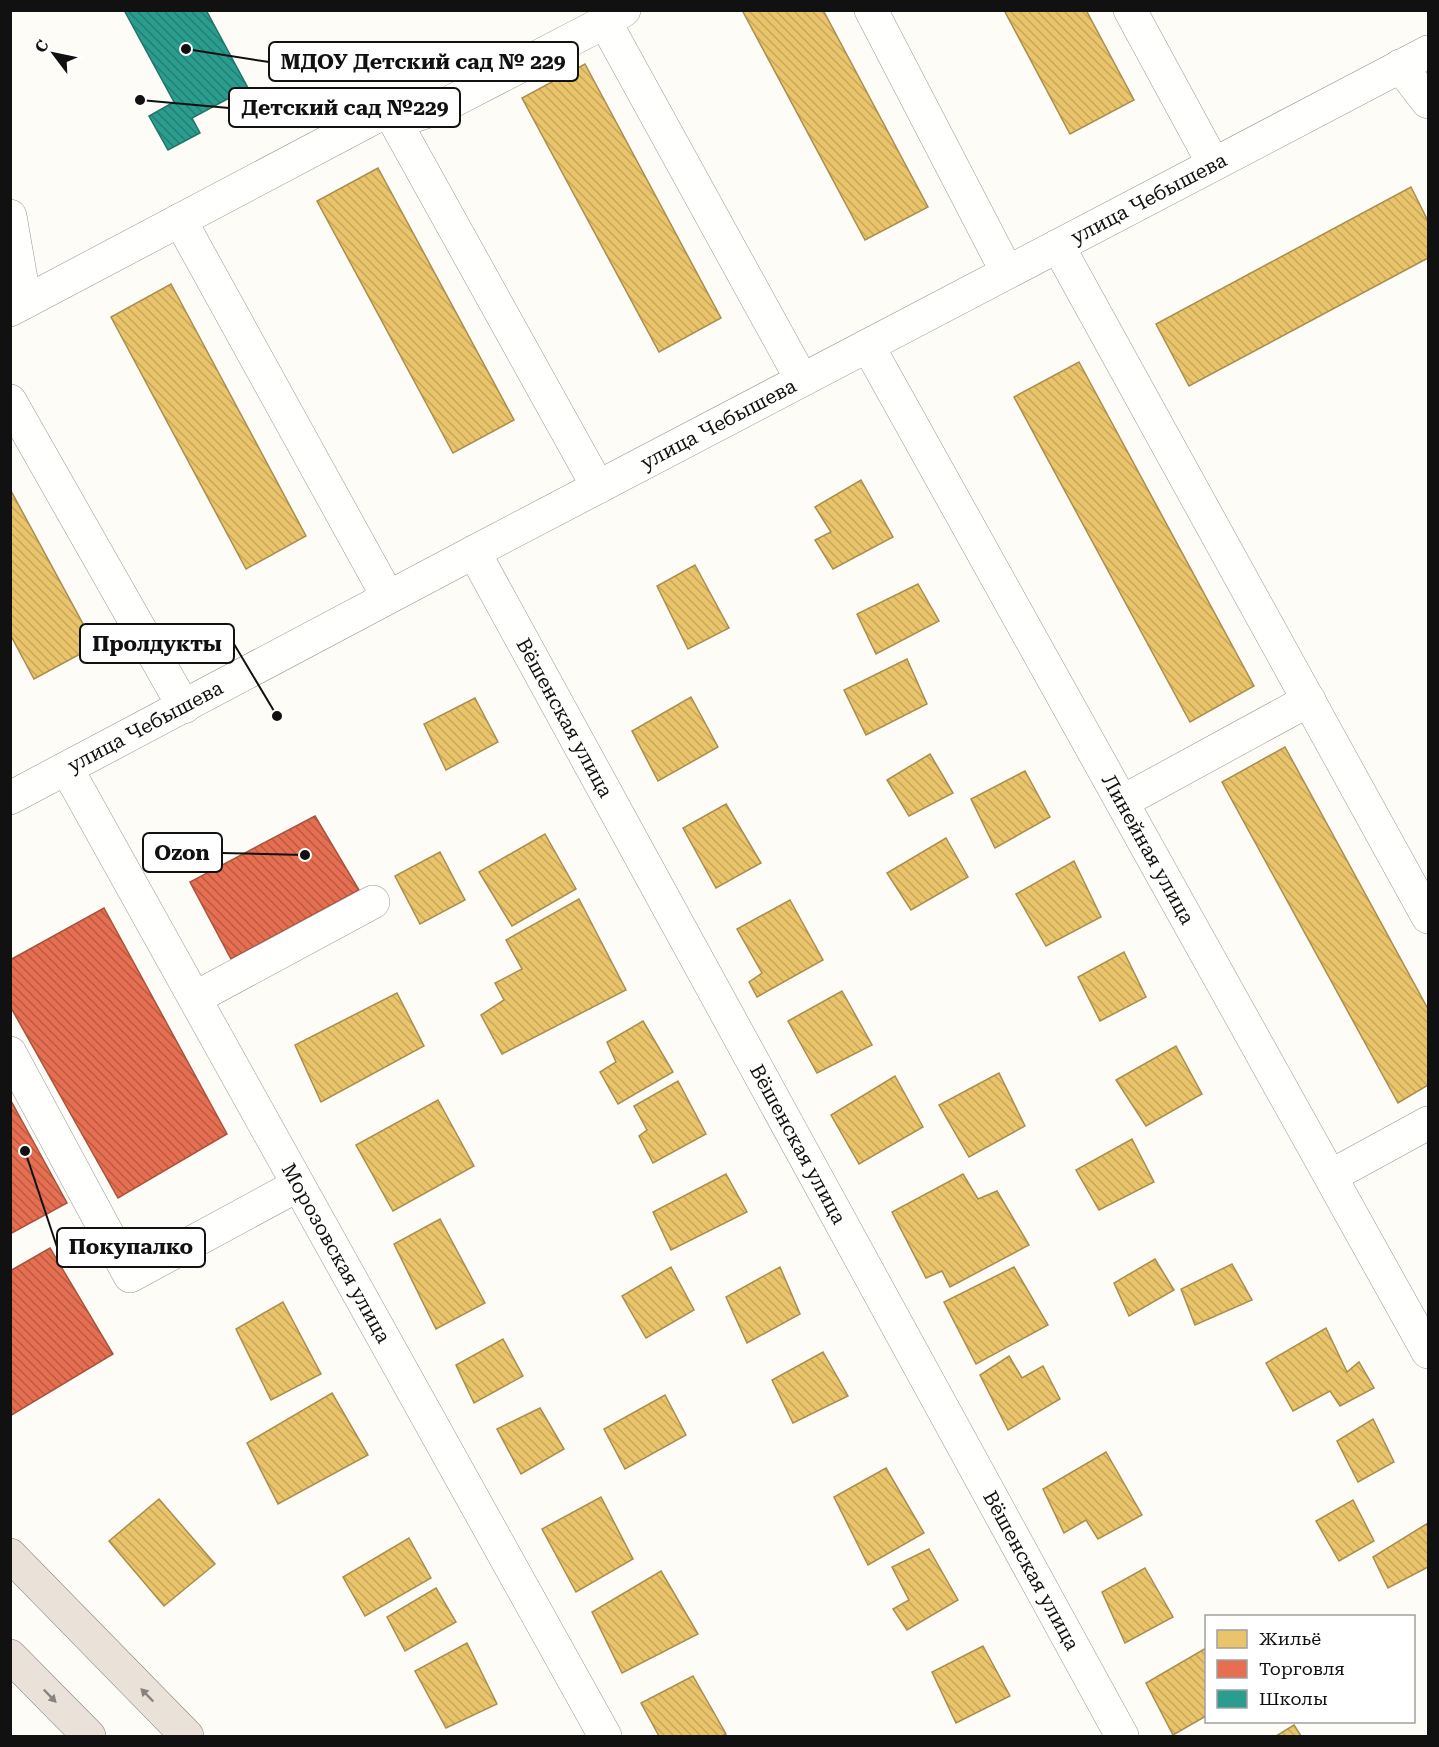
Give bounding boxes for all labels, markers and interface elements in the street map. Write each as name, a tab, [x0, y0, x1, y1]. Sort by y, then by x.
north arrow	[24, 24, 84, 84]
text: С	[31, 37, 53, 56]
callout: МДОУ Детский сад № 229	[269, 42, 578, 81]
text: МДОУ Детский сад № 229	[280, 50, 566, 74]
callout: Детский сад №229	[229, 88, 460, 127]
text: Детский сад №229	[242, 96, 449, 120]
street label: улица Чебышева	[1067, 148, 1231, 249]
street label: улица Чебышева	[636, 373, 800, 475]
callout: Пролдукты	[80, 624, 234, 663]
text: Пролдукты	[92, 632, 222, 656]
street label: Вёшенская улица	[511, 634, 618, 802]
street label: улица Чебышева	[63, 675, 227, 777]
street label: Линейная улица	[1097, 770, 1200, 929]
callout: Ozon	[143, 833, 222, 872]
text: Ozon	[154, 841, 210, 865]
street label: Вёшенская улица	[745, 1060, 851, 1228]
street label: Морозовская улица	[277, 1159, 396, 1347]
callout: Покупалко	[57, 1228, 205, 1267]
text: Покупалко	[69, 1235, 193, 1259]
street label: Вёшенская улица	[978, 1487, 1085, 1655]
legend	[1205, 1615, 1415, 1723]
text: Жильё	[1259, 1628, 1321, 1649]
text: Торговля	[1259, 1658, 1345, 1679]
one-way arrow	[140, 1688, 154, 1702]
text: Школы	[1259, 1688, 1328, 1709]
one-way arrow	[43, 1689, 57, 1704]

